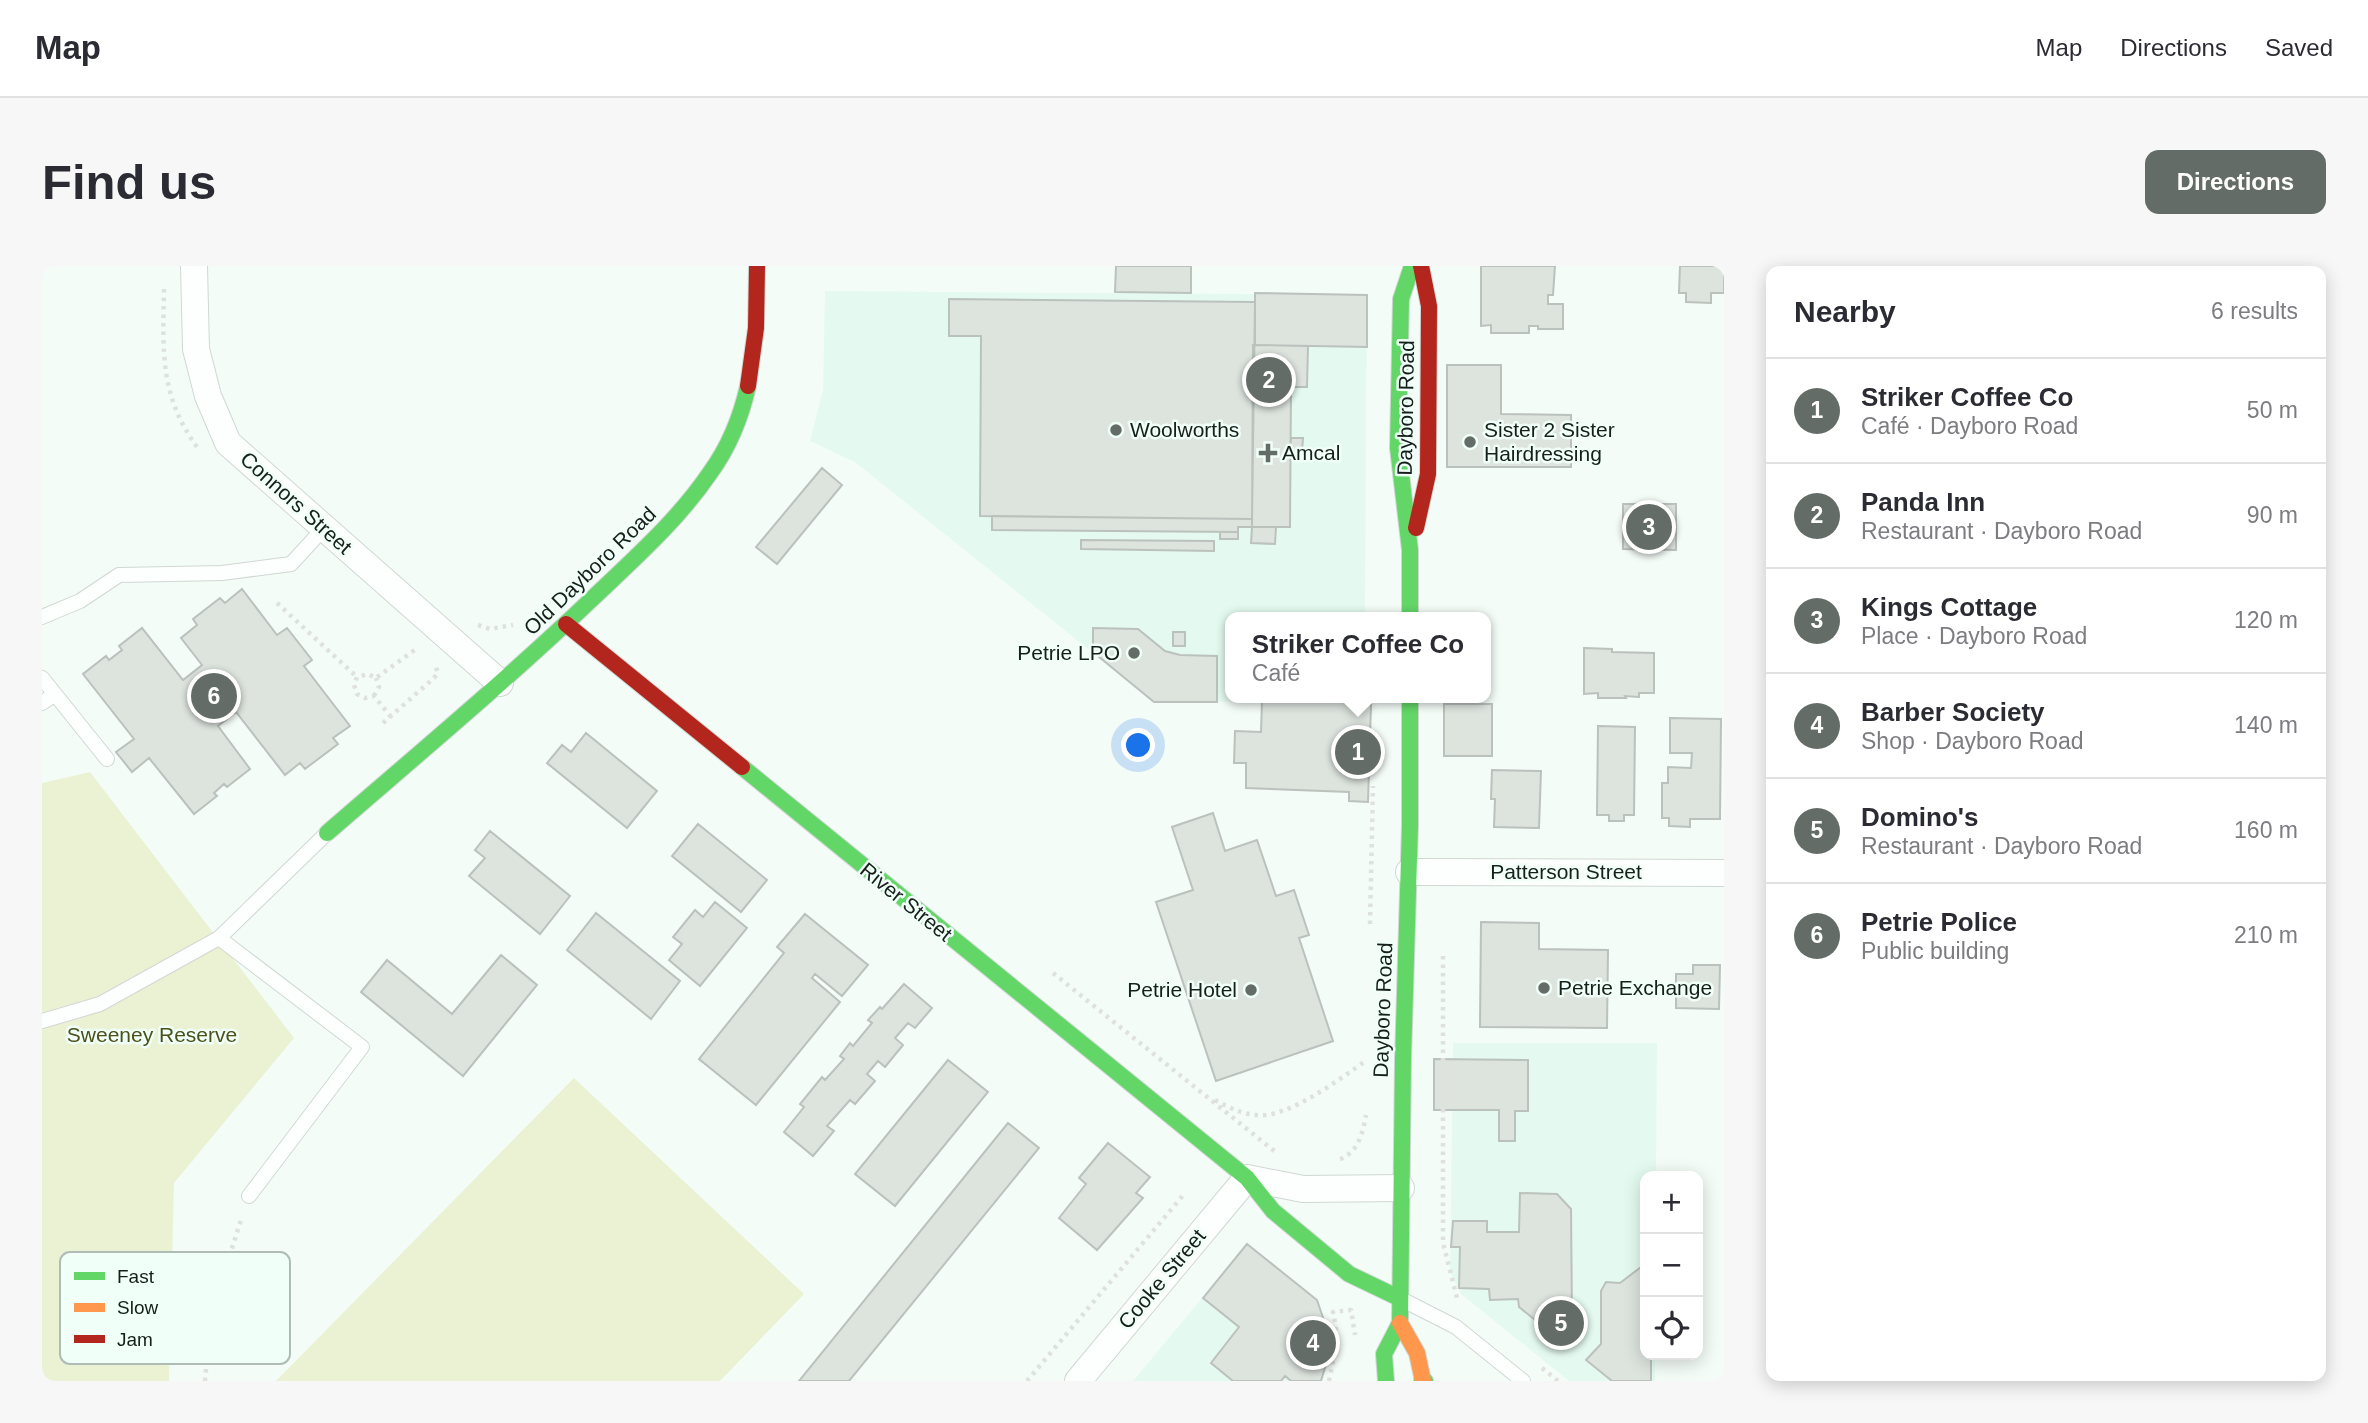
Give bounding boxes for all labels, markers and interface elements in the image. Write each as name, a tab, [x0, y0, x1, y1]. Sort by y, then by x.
text: Map	[35, 29, 101, 66]
text: Map	[2036, 34, 2082, 61]
text: Directions	[2120, 34, 2227, 61]
text: Saved	[2265, 34, 2333, 61]
button: Directions	[2145, 150, 2326, 214]
text: Find us	[42, 155, 216, 209]
text: Nearby	[1794, 295, 1896, 328]
text: 6 results	[2211, 298, 2298, 324]
street label: Dayboro Road	[1393, 340, 1418, 476]
pin: 2	[1246, 354, 1292, 406]
text: Striker Coffee Co	[1861, 382, 2073, 412]
text: 1	[1811, 397, 1823, 423]
text: 50 m	[2247, 397, 2298, 423]
text: Café · Dayboro Road	[1861, 413, 2078, 439]
place label: Woolworths	[1130, 418, 1239, 441]
place label: Sister 2 Sister Hairdressing	[1484, 418, 1615, 465]
marker: Woolworths	[1108, 422, 1124, 438]
marker: Sister 2 Sister Hairdressing	[1462, 434, 1478, 450]
place label: Amcal	[1282, 441, 1340, 464]
marker: Amcal	[1260, 445, 1276, 461]
street label: Connors Street	[236, 447, 357, 559]
text: Panda Inn	[1861, 487, 1985, 517]
pin: 3	[1626, 501, 1672, 553]
street label: Old Dayboro Road	[519, 502, 660, 639]
text: 2	[1811, 502, 1823, 528]
text: 90 m	[2247, 502, 2298, 528]
text: Restaurant · Dayboro Road	[1861, 518, 2142, 544]
text: Kings Cottage	[1861, 592, 2037, 622]
text: 3	[1811, 607, 1823, 633]
text: 120 m	[2234, 607, 2298, 633]
popup	[1225, 612, 1491, 703]
text: Place · Dayboro Road	[1861, 623, 2087, 649]
text: Striker Coffee Co	[1252, 629, 1464, 659]
place label: Petrie LPO	[1017, 641, 1120, 664]
marker: Petrie LPO	[1126, 645, 1142, 661]
text: Café	[1252, 660, 1300, 686]
pin: 6	[191, 670, 237, 722]
text: Barber Society	[1861, 697, 2045, 727]
text: 4	[1811, 712, 1823, 738]
text: 140 m	[2234, 712, 2298, 738]
pin: 1	[1335, 726, 1381, 778]
your location	[1121, 728, 1155, 762]
text: Shop · Dayboro Road	[1861, 728, 2083, 754]
text: Domino's	[1861, 802, 1978, 832]
text: 5	[1811, 817, 1823, 843]
text: 160 m	[2234, 817, 2298, 843]
text: Restaurant · Dayboro Road	[1861, 833, 2142, 859]
street label: River Street	[856, 858, 957, 946]
street label: Patterson Street	[1490, 860, 1642, 883]
text: Petrie Police	[1861, 907, 2017, 937]
text: 6	[1811, 922, 1823, 948]
text: 210 m	[2234, 922, 2298, 948]
text: Public building	[1861, 938, 2009, 964]
street label: Dayboro Road	[1369, 942, 1396, 1078]
place label: Petrie Exchange	[1558, 976, 1712, 999]
place label: Petrie Hotel	[1127, 978, 1237, 1001]
marker: Petrie Exchange	[1536, 980, 1552, 996]
marker: Petrie Hotel	[1243, 982, 1259, 998]
park label: Sweeney Reserve	[67, 1023, 237, 1046]
map controls	[1640, 1171, 1703, 1360]
button: +	[1640, 1171, 1703, 1234]
street label: Cooke Street	[1113, 1224, 1210, 1333]
button: −	[1640, 1234, 1703, 1297]
legend	[60, 1252, 290, 1364]
text: Fast	[117, 1266, 155, 1287]
text: Slow	[117, 1297, 158, 1318]
pin: 5	[1538, 1297, 1584, 1349]
button: locate	[1640, 1297, 1703, 1360]
pin: 4	[1290, 1317, 1336, 1369]
text: Jam	[117, 1329, 153, 1350]

